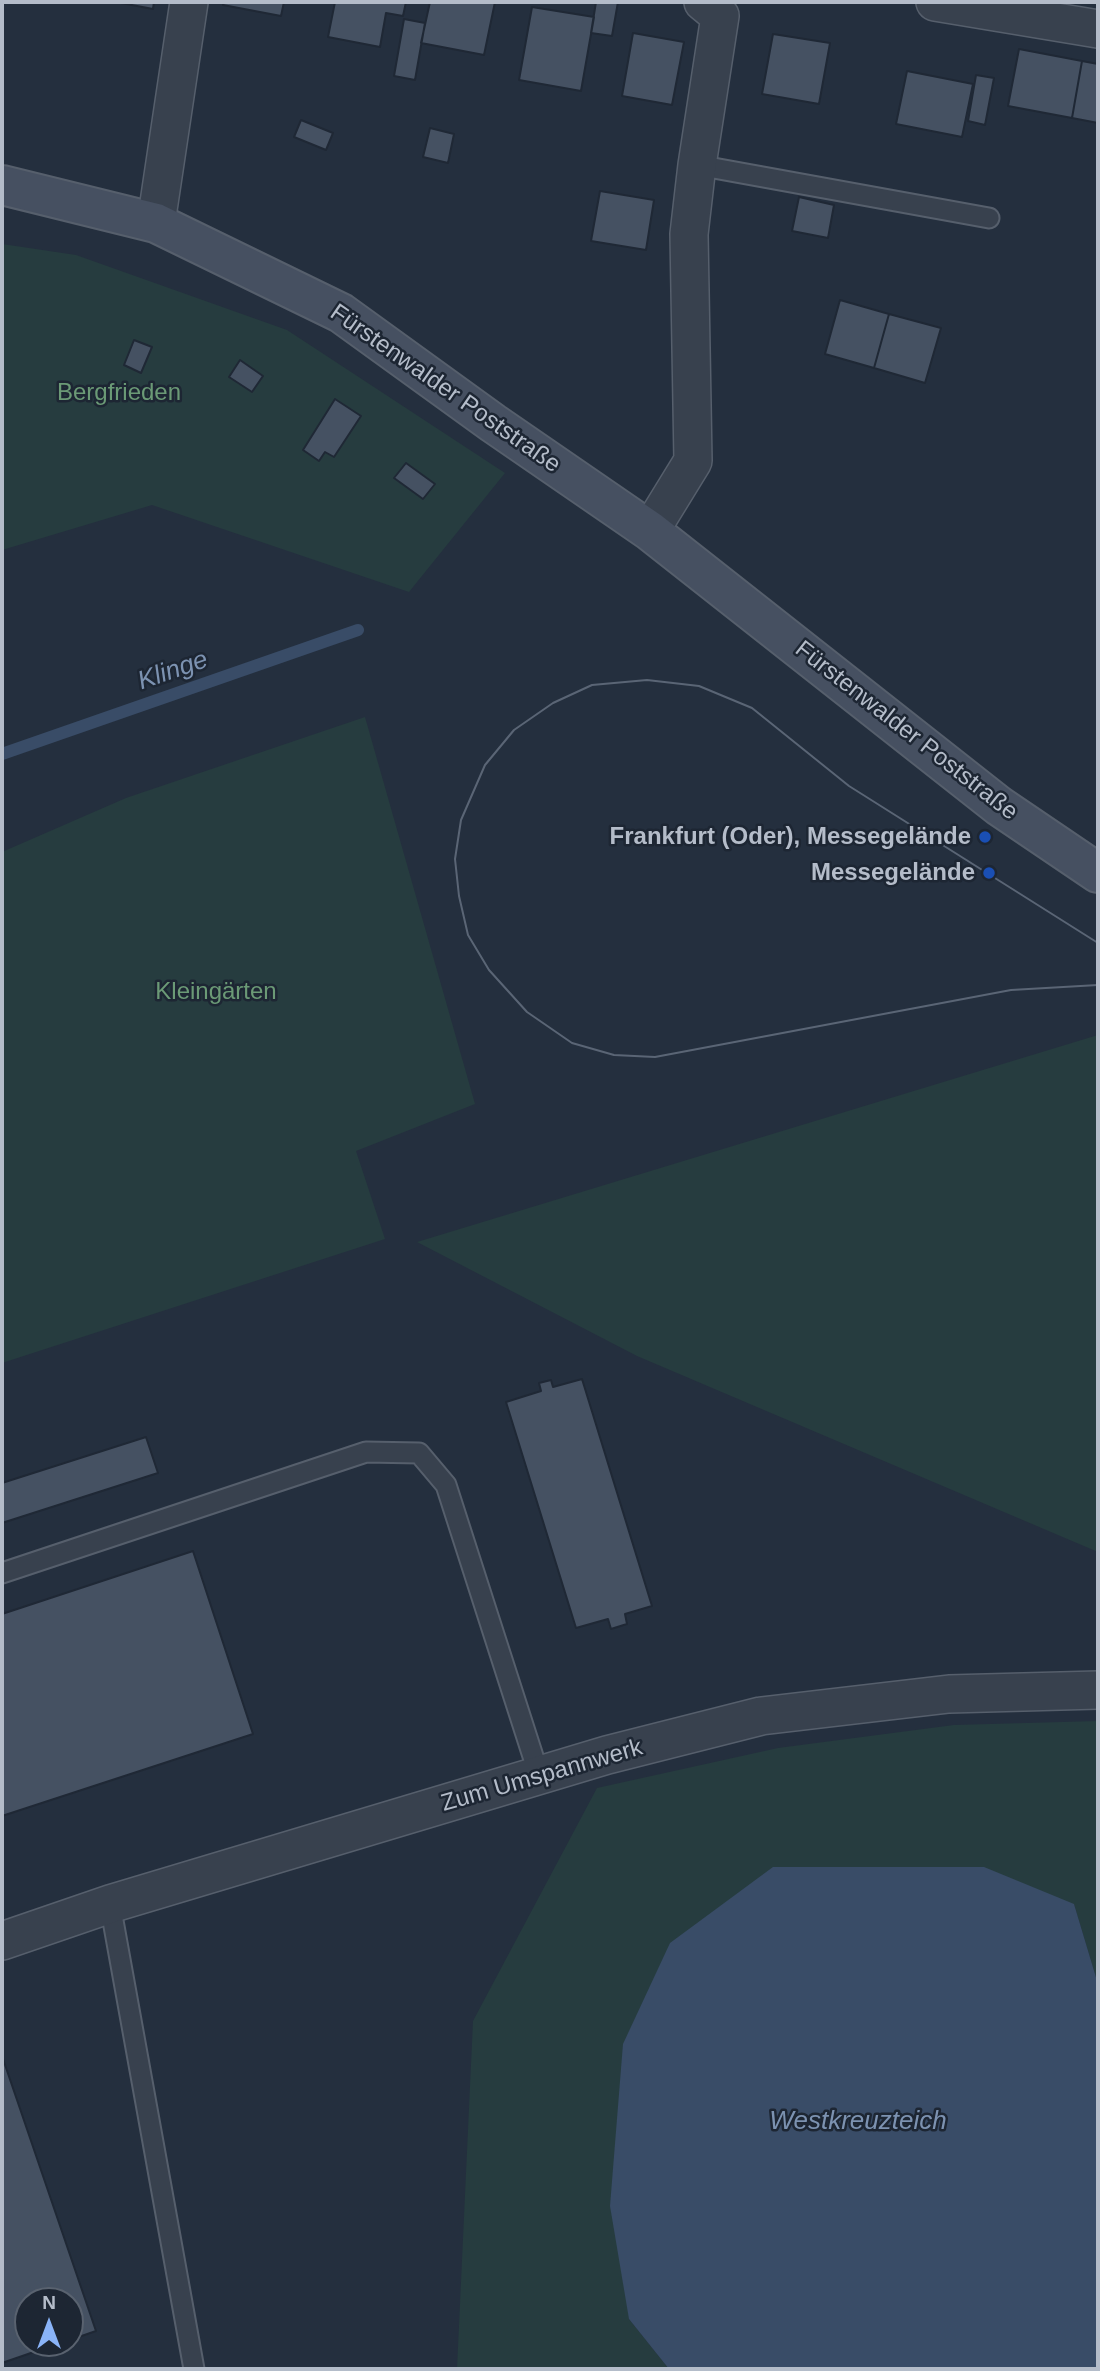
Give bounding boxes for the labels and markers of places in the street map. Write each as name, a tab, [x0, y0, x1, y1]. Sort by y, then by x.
place label: Frankfurt (Oder), Messegelände	[610, 823, 971, 851]
marker: Frankfurt (Oder), Messegelände	[977, 829, 993, 845]
place label: Messegelände	[811, 859, 975, 887]
marker: Messegelände	[981, 865, 997, 881]

